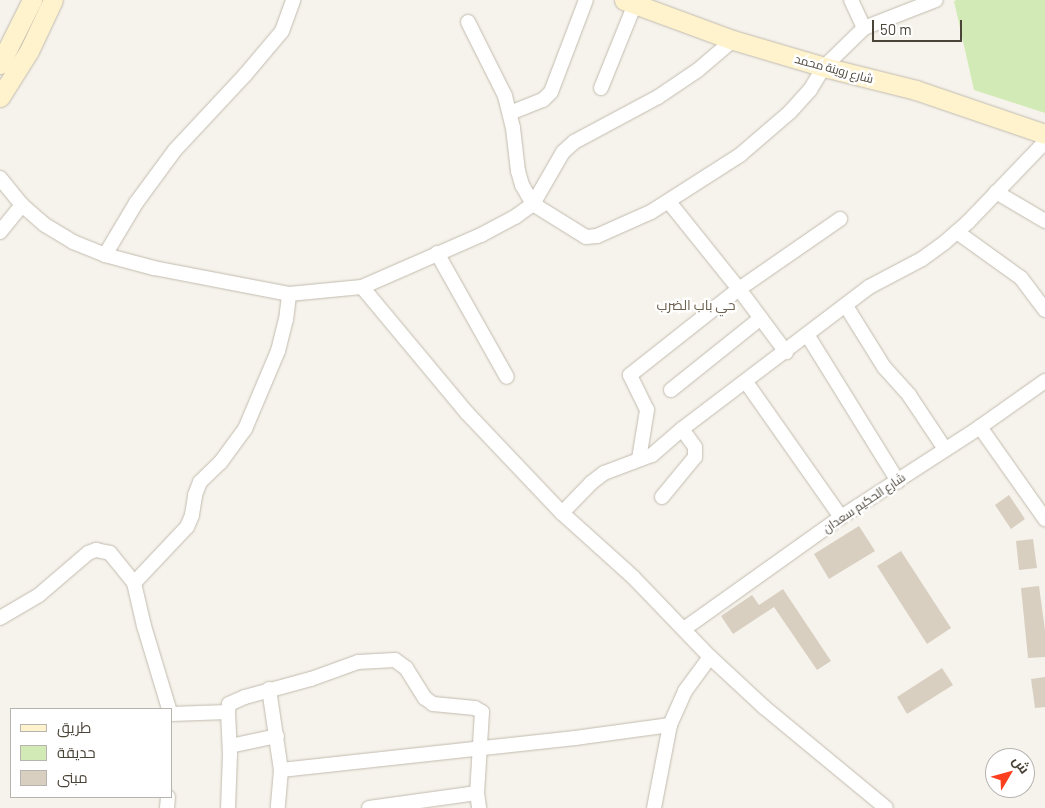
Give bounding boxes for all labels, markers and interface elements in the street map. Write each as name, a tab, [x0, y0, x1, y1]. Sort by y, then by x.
scale bar	[875, 10, 965, 42]
text: 50 m	[880, 20, 912, 38]
street label: شارع روينة محمد	[793, 52, 875, 86]
district label: حي باب الضرب	[656, 297, 736, 313]
street label: شارع الحكيم سعدان	[820, 470, 908, 536]
legend	[10, 708, 172, 798]
text: طريق	[57, 718, 91, 736]
text: حديقة	[57, 743, 96, 761]
north arrow	[985, 748, 1035, 798]
text: ش	[1009, 752, 1034, 777]
text: مبنى	[57, 768, 88, 786]

